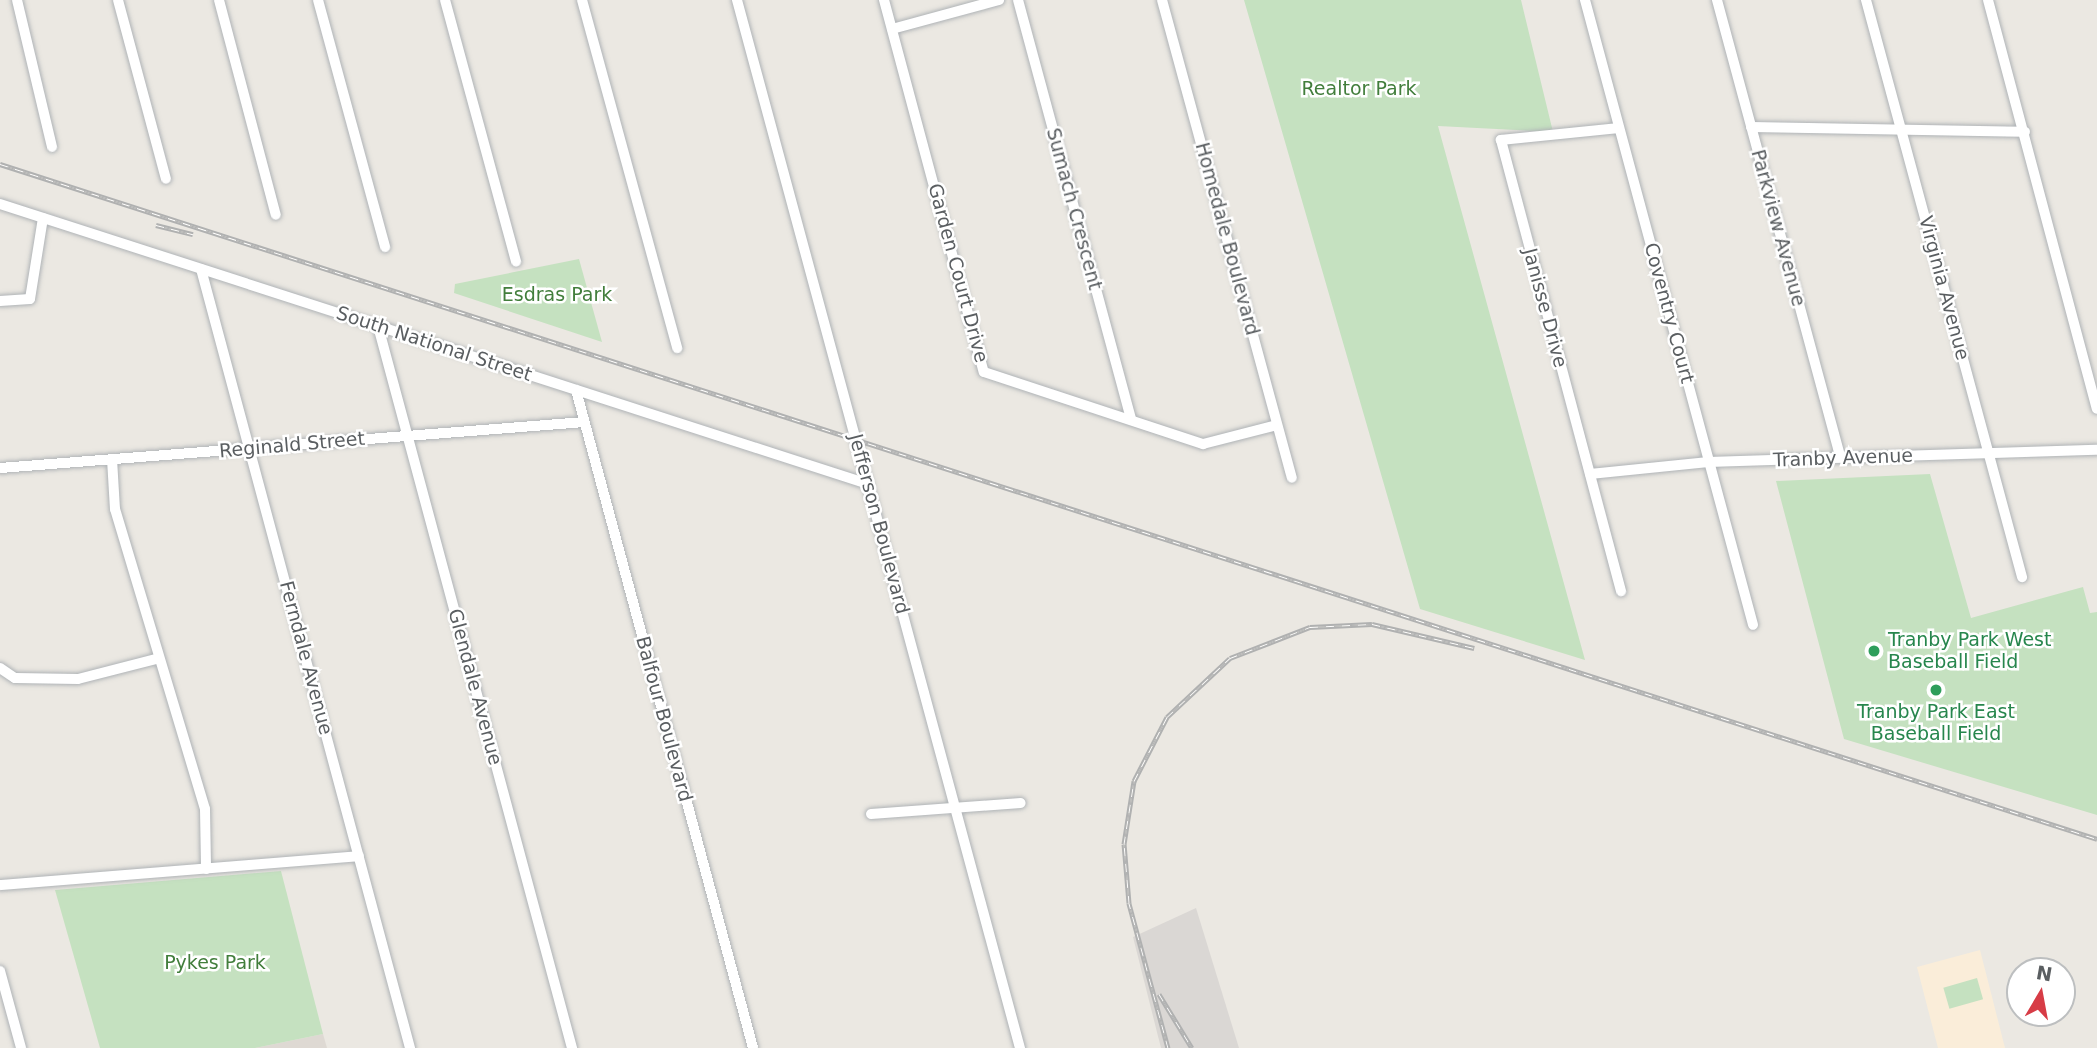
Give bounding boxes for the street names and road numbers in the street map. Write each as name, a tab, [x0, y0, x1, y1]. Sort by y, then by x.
street label: Sumach Crescent	[1041, 126, 1107, 292]
street label: Homedale Boulevard	[1190, 140, 1264, 338]
street label: Parkview Avenue	[1746, 147, 1810, 309]
street label: Garden Court Drive	[923, 181, 993, 365]
street label: Virginia Avenue	[1914, 213, 1974, 363]
street label: Coventry Court	[1639, 240, 1699, 386]
street label: Janisse Drive	[1518, 246, 1572, 370]
street label: South National Street	[333, 302, 535, 386]
street label: Reginald Street	[218, 427, 366, 463]
street label: Jefferson Boulevard	[844, 431, 914, 617]
street label: Tranby Avenue	[1773, 444, 1913, 472]
street label: Ferndale Avenue	[274, 579, 338, 737]
street label: Glendale Avenue	[443, 606, 507, 768]
street label: Balfour Boulevard	[631, 634, 697, 804]

